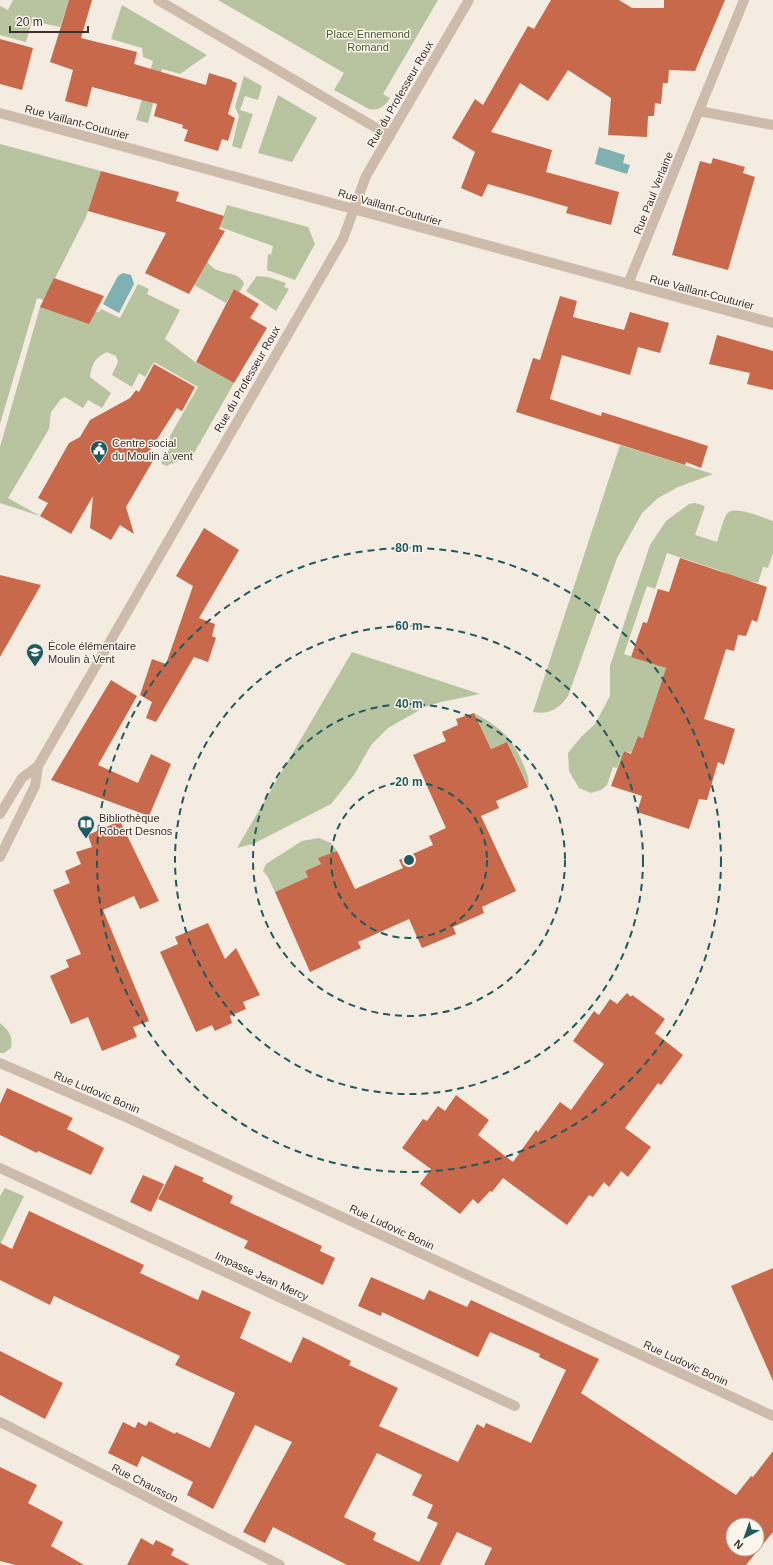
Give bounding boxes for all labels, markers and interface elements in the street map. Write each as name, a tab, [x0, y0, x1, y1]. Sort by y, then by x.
scale bar	[10, 8, 88, 34]
text: 20 m	[16, 15, 43, 29]
park label: Place Ennemond Romand	[326, 28, 410, 53]
street label: Rue du Professeur Roux	[365, 38, 436, 149]
street label: Rue Vaillant-Couturier	[24, 102, 131, 142]
street label: Rue Paul Verlaine	[631, 150, 675, 236]
street label: Rue Vaillant-Couturier	[337, 186, 444, 228]
street label: Rue Vaillant-Couturier	[649, 272, 756, 312]
street label: Rue du Professeur Roux	[212, 323, 283, 434]
place label: Centre social du Moulin à vent	[112, 437, 193, 462]
public building icon: Centre social du Moulin à vent	[89, 439, 109, 464]
text: 80 m	[395, 541, 423, 555]
text: 60 m	[395, 619, 423, 633]
place label: École élémentaire Moulin à Vent	[48, 640, 136, 665]
school or university icon: École élémentaire Moulin à Vent	[25, 642, 45, 667]
text: 40 m	[395, 697, 423, 711]
text: 20 m	[395, 775, 423, 789]
place label: Bibliothèque Robert Desnos	[99, 812, 173, 837]
library icon: Bibliothèque Robert Desnos	[76, 814, 96, 839]
centre of rings	[402, 853, 416, 867]
street label: Rue Ludovic Bonin	[52, 1068, 142, 1116]
street label: Rue Ludovic Bonin	[348, 1202, 436, 1252]
street label: Impasse Jean Mercy	[213, 1249, 311, 1303]
street label: Rue Ludovic Bonin	[642, 1338, 730, 1388]
street label: Rue Chausson	[110, 1461, 180, 1505]
north arrow	[725, 1517, 765, 1557]
text: N	[731, 1537, 745, 1552]

